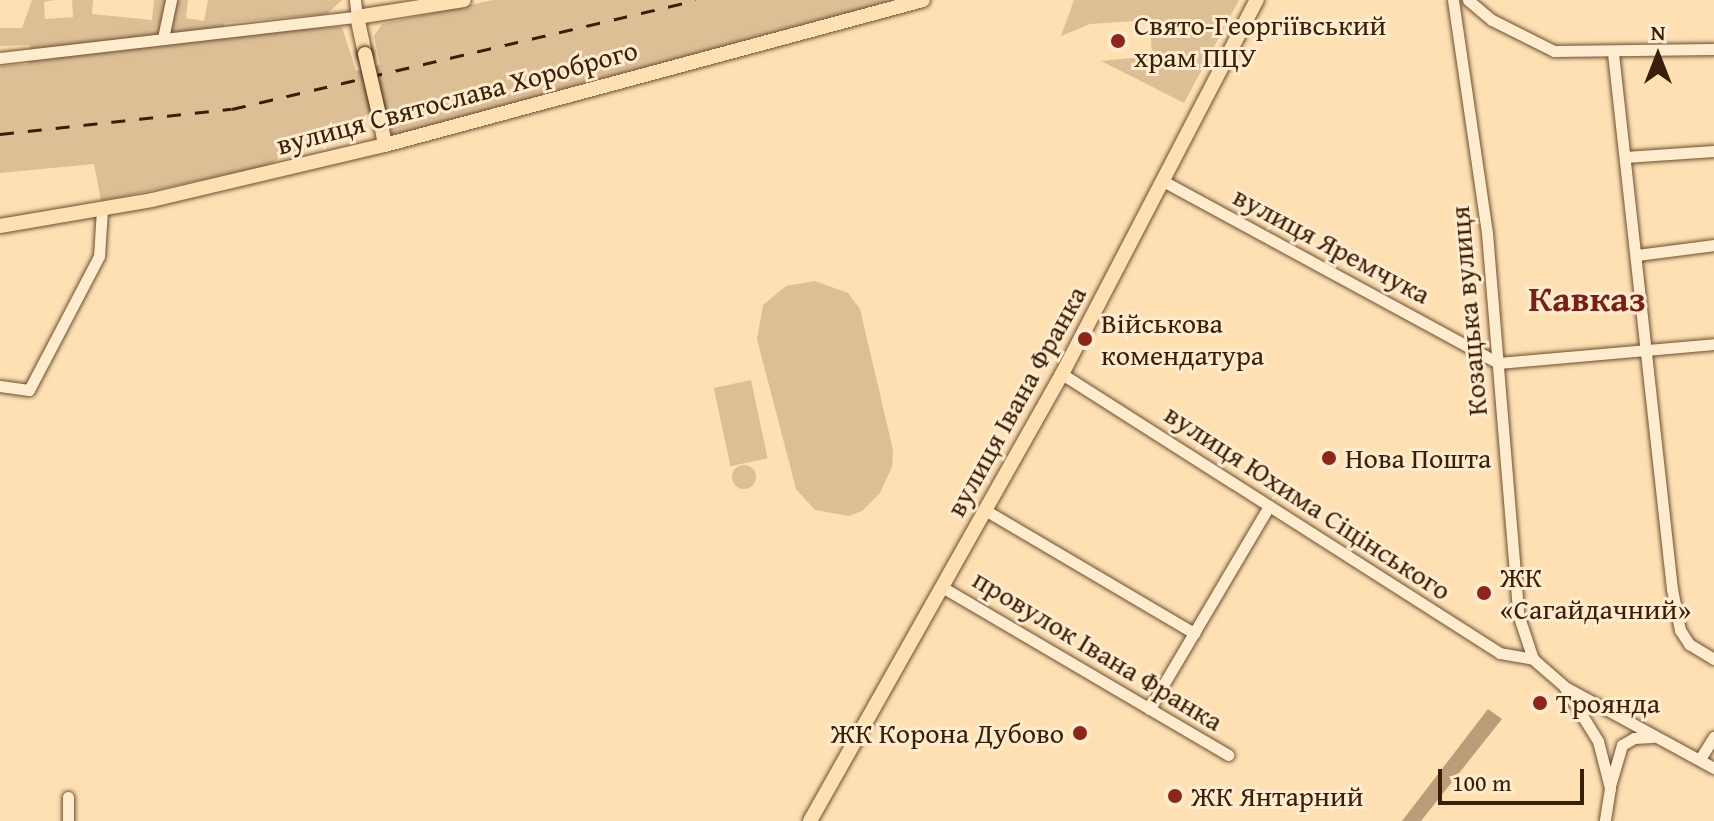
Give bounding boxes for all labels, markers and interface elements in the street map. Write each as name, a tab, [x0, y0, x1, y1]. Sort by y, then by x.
place label: Свято-Георгіївський храм ПЦУ	[1134, 8, 1386, 74]
north arrow	[1618, 16, 1698, 96]
text: N	[1651, 16, 1665, 48]
marker: Свято-Георгіївський храм ПЦУ	[1109, 32, 1127, 50]
street label: вулиця Святослава Хороброго	[273, 33, 641, 161]
street label: вулиця Яремчука	[1228, 179, 1436, 311]
street label: Козацька вулиця	[1442, 205, 1494, 417]
district label: Кавказ	[1528, 276, 1646, 320]
street label: вулиця Івана Франка	[939, 280, 1093, 522]
place label: Військова комендатура	[1101, 306, 1264, 372]
marker: Військова комендатура	[1076, 330, 1094, 348]
street label: вулиця Юхима Сіцінського	[1159, 397, 1457, 607]
place label: Нова Пошта	[1345, 441, 1491, 475]
marker: Нова Пошта	[1320, 449, 1338, 467]
place label: ЖК «Сагайдачний»	[1500, 560, 1691, 626]
street label: провулок Івана Франка	[967, 562, 1229, 738]
marker: ЖК «Сагайдачний»	[1475, 584, 1493, 602]
place label: Троянда	[1556, 686, 1660, 720]
marker: Троянда	[1531, 694, 1549, 712]
place label: ЖК Корона Дубово	[830, 716, 1064, 750]
marker: ЖК Корона Дубово	[1071, 724, 1089, 742]
scale bar	[1442, 753, 1588, 803]
text: 100 m	[1452, 765, 1512, 800]
place label: ЖК Янтарний	[1191, 779, 1363, 813]
marker: ЖК Янтарний	[1166, 787, 1184, 805]

